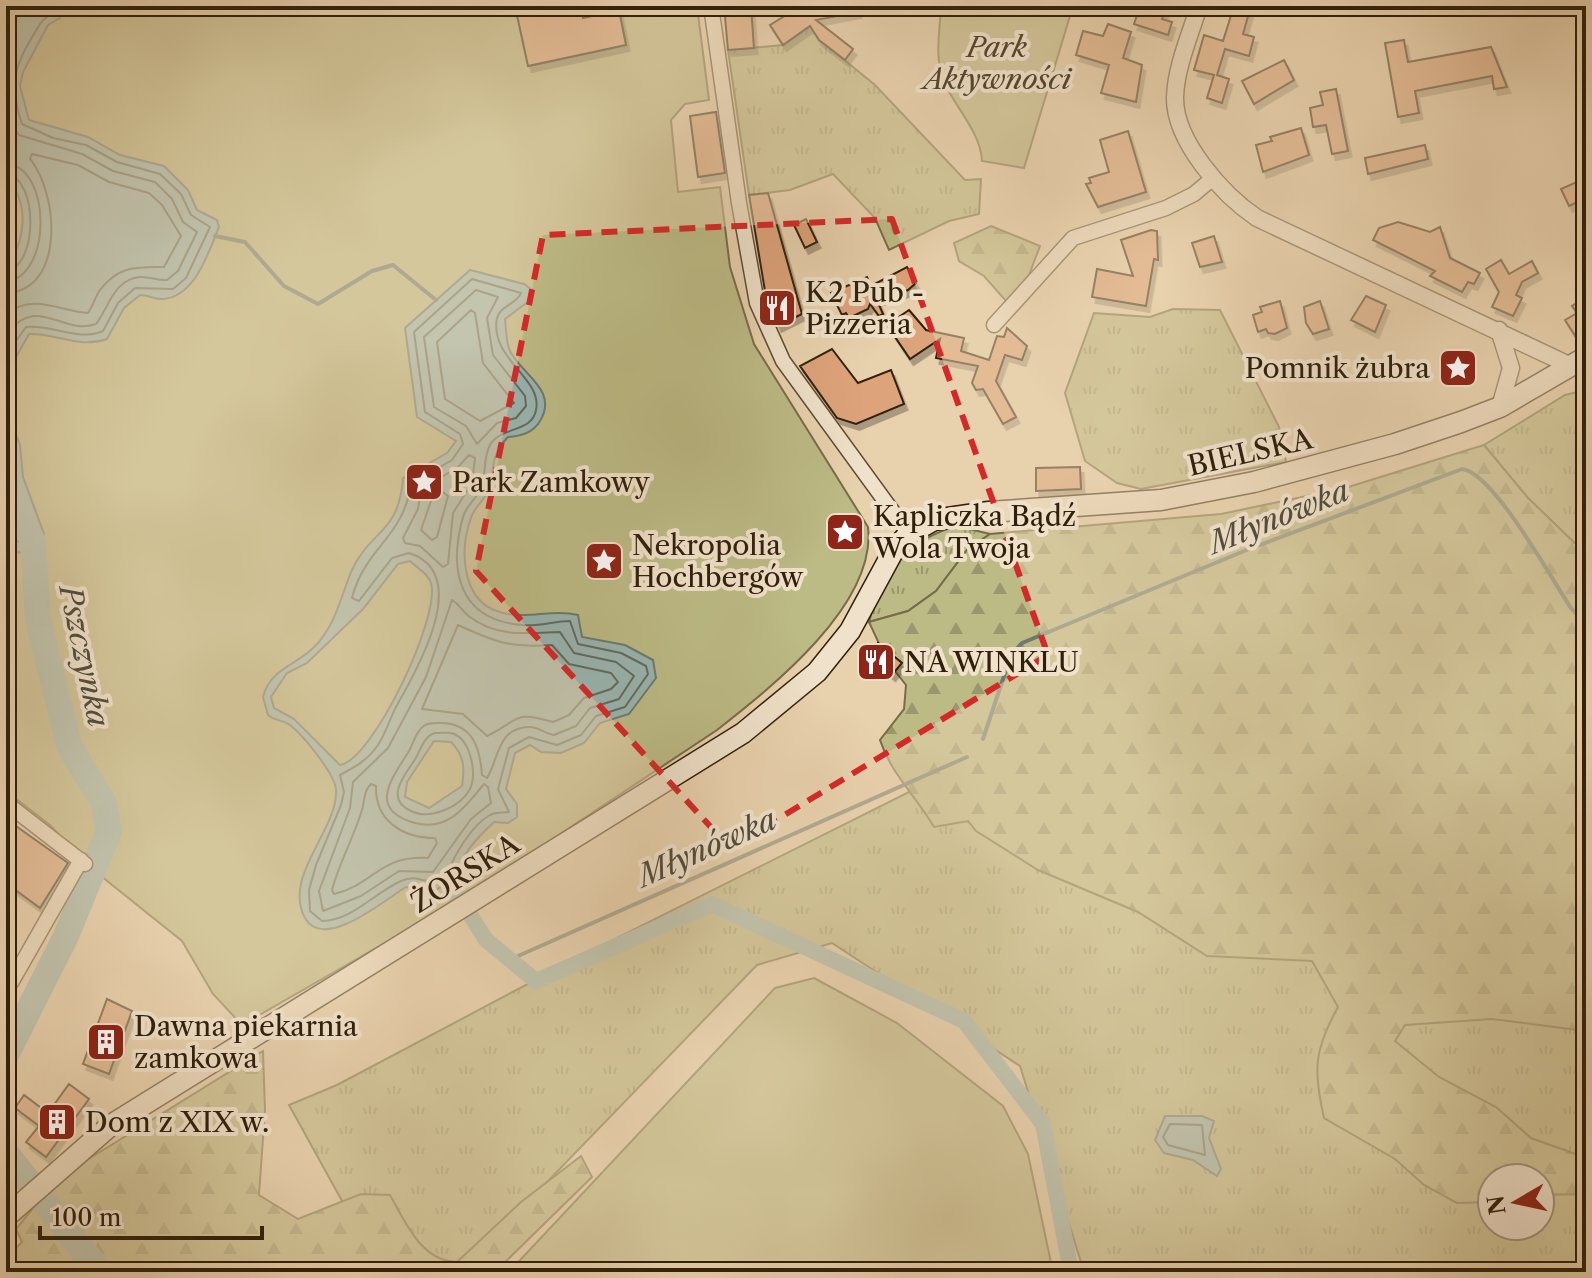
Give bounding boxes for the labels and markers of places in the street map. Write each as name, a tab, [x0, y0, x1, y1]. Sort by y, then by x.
place label: K2 Pub - Pizzeria	[805, 275, 924, 341]
restaurant icon: K2 Pub - Pizzeria	[756, 287, 798, 329]
place icon: Pomnik żubra	[1437, 347, 1479, 389]
place label: Pomnik żubra	[1245, 351, 1430, 385]
place icon: Park Zamkowy	[403, 461, 445, 503]
place label: Park Zamkowy	[452, 465, 650, 499]
place label: Kapliczka Bądź Wola Twoja	[872, 499, 1076, 565]
place icon: Kapliczka Bądź Wola Twoja	[824, 511, 866, 553]
place label: Nekropolia Hochbergów	[632, 528, 804, 594]
place icon: Nekropolia Hochbergów	[583, 540, 625, 582]
restaurant icon: NA WINKLU	[855, 641, 897, 683]
place label: NA WINKLU	[904, 645, 1079, 679]
place label: Dawna piekarnia zamkowa	[134, 1009, 358, 1075]
building icon: Dawna piekarnia zamkowa	[85, 1021, 127, 1063]
building icon: Dom z XIX w.	[36, 1101, 78, 1143]
place label: Dom z XIX w.	[85, 1105, 269, 1139]

